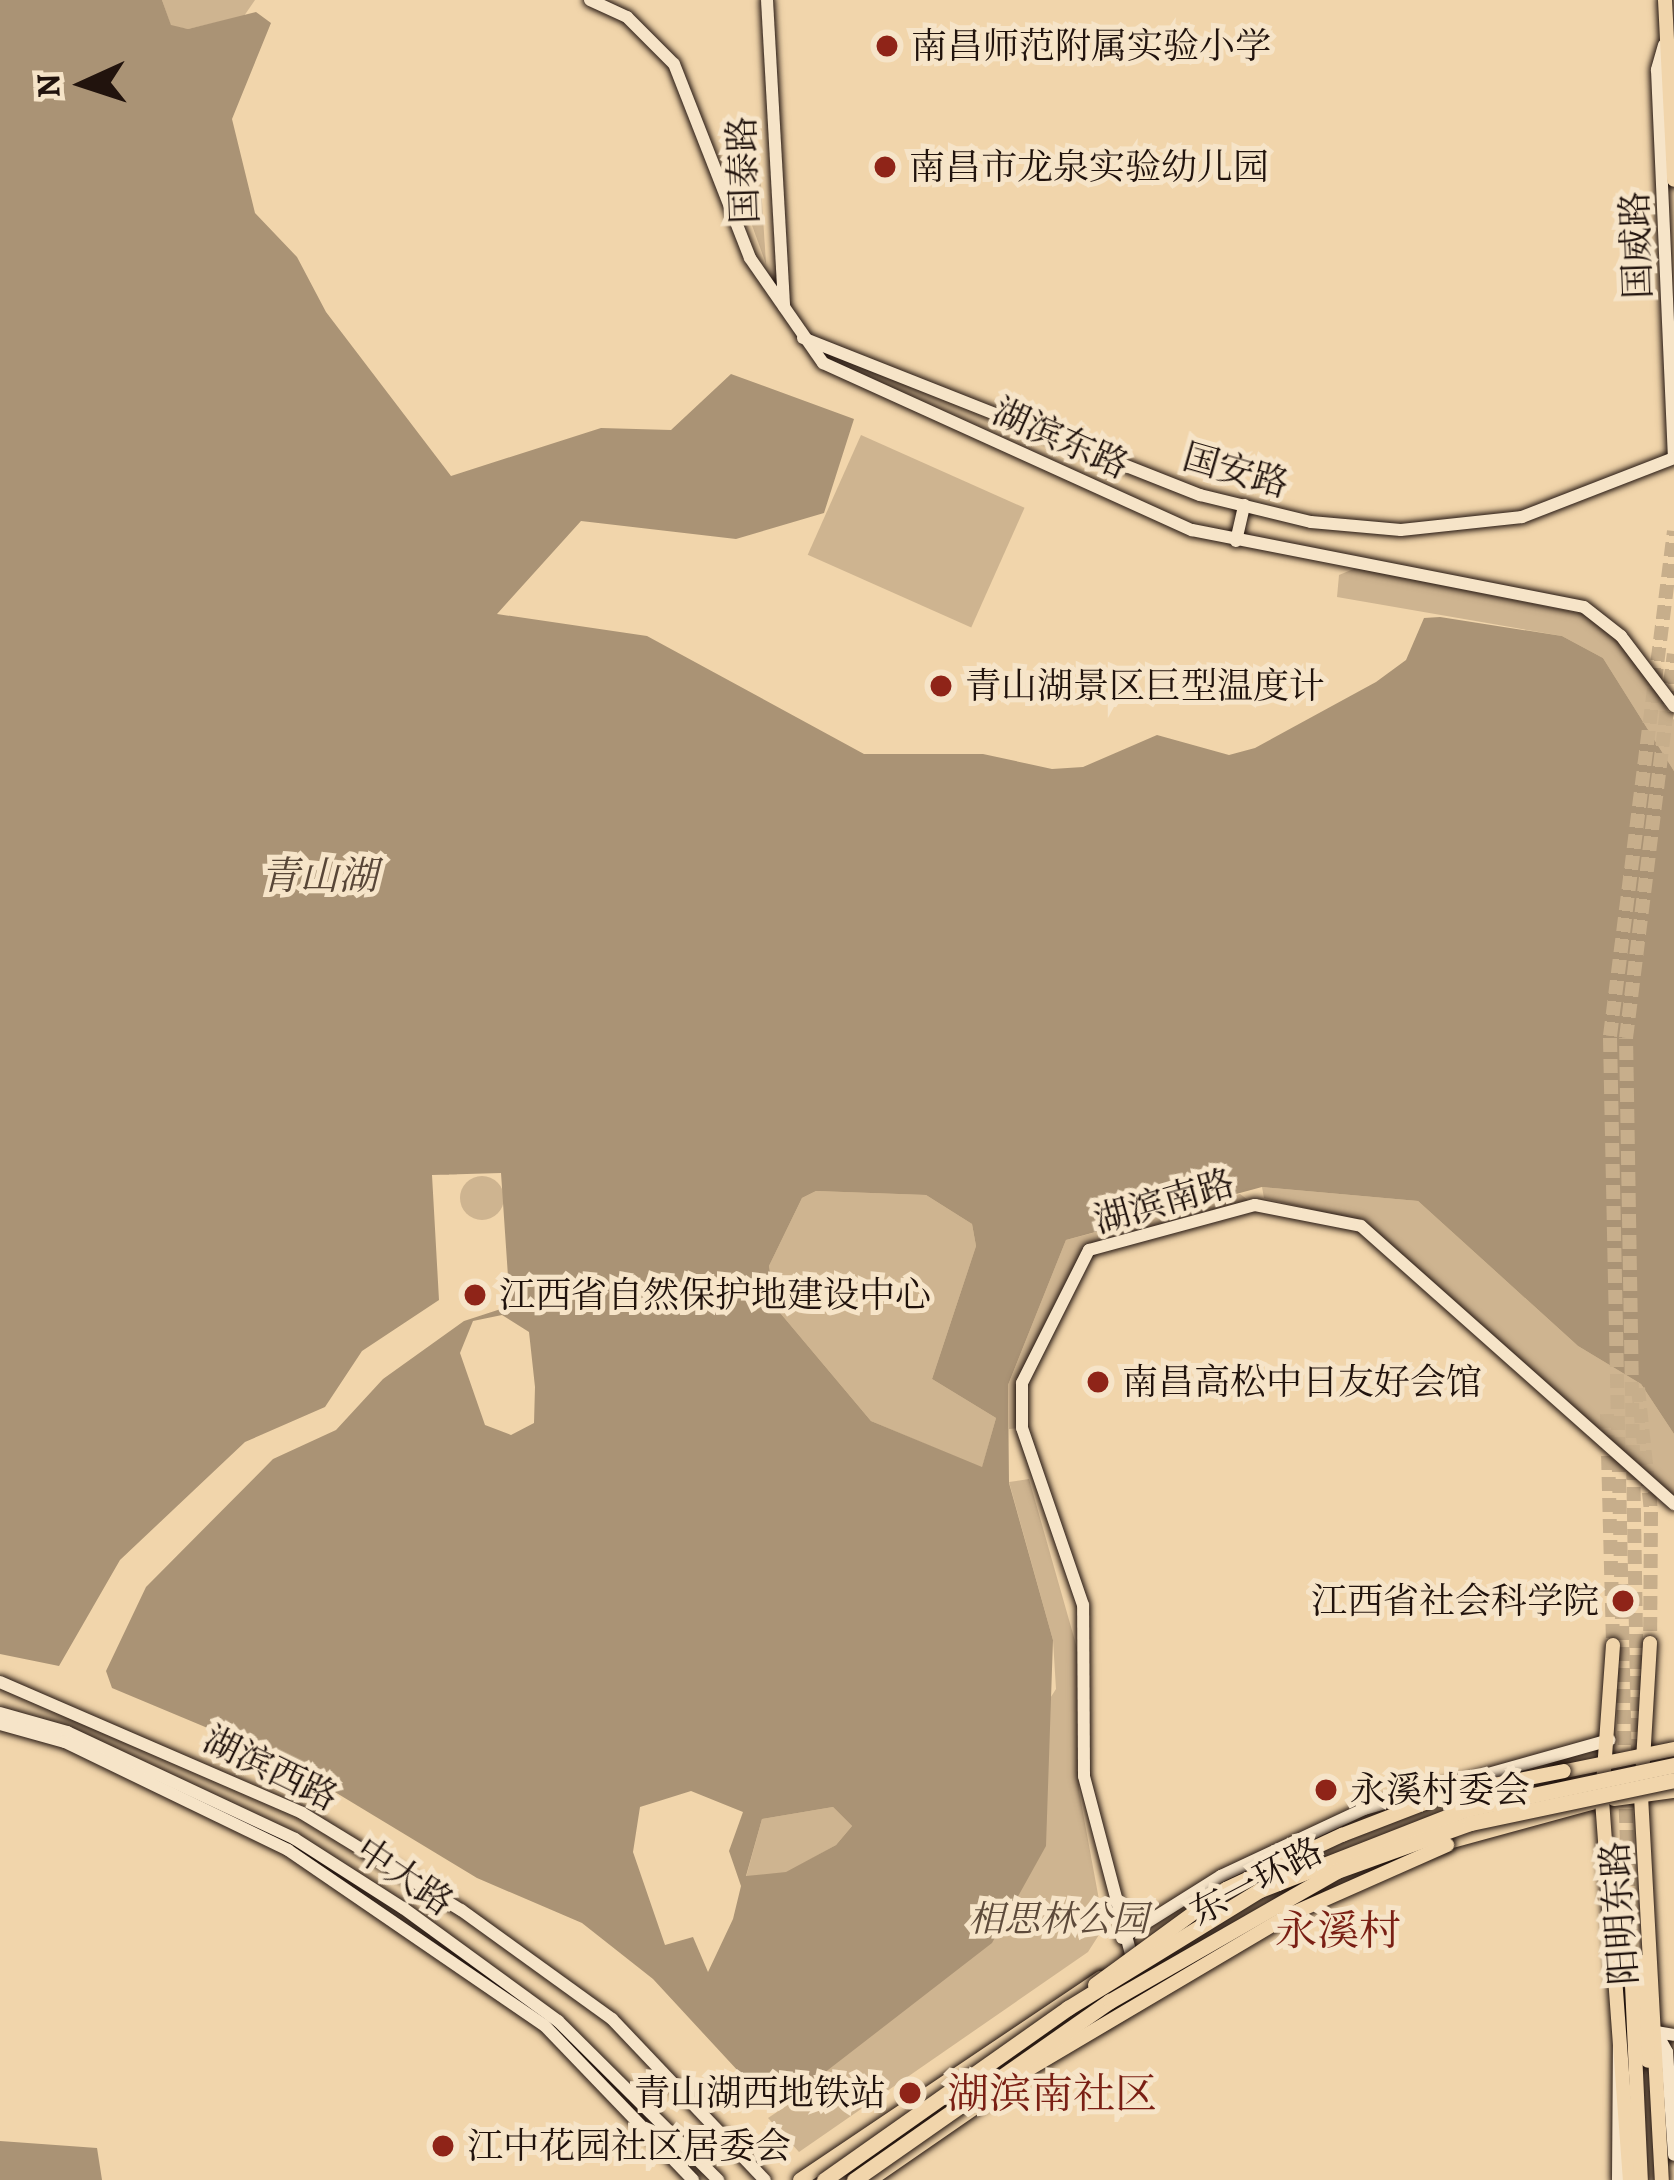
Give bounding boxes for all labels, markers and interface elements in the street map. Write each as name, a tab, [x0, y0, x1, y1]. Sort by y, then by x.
north arrow	[24, 24, 144, 144]
place label: 南昌师范附属实验小学	[911, 24, 1271, 68]
marker: 南昌师范附属实验小学	[874, 33, 900, 59]
text: N	[24, 73, 71, 99]
street label: 国泰路	[720, 115, 766, 225]
place label: 南昌市龙泉实验幼儿园	[909, 145, 1269, 189]
marker: 南昌市龙泉实验幼儿园	[872, 154, 898, 180]
street label: 国威路	[1613, 190, 1659, 300]
street label: 湖滨东路	[986, 389, 1136, 487]
street label: 国安路	[1178, 434, 1294, 506]
place label: 青山湖景区巨型温度计	[965, 664, 1325, 708]
marker: 青山湖景区巨型温度计	[928, 673, 954, 699]
water label: 青山湖	[261, 853, 377, 899]
street label: 湖滨南路	[1089, 1160, 1239, 1242]
place label: 江西省自然保护地建设中心	[499, 1273, 931, 1317]
marker: 江西省自然保护地建设中心	[462, 1282, 488, 1308]
place label: 南昌高松中日友好会馆	[1122, 1360, 1482, 1404]
marker: 南昌高松中日友好会馆	[1085, 1369, 1111, 1395]
place label: 江西省社会科学院	[1311, 1579, 1599, 1623]
marker: 江西省社会科学院	[1610, 1588, 1636, 1614]
street label: 湖滨西路	[197, 1717, 345, 1819]
place label: 永溪村委会	[1350, 1768, 1530, 1812]
marker: 永溪村委会	[1313, 1777, 1339, 1803]
street label: 中大路	[348, 1828, 462, 1924]
street label: 东一环路	[1182, 1828, 1330, 1934]
street label: 阳明东路	[1592, 1840, 1646, 1986]
park label: 相思林公园	[968, 1897, 1148, 1941]
district label: 永溪村	[1275, 1906, 1401, 1956]
district label: 湖滨南社区	[947, 2069, 1157, 2119]
place label: 青山湖西地铁站	[634, 2071, 886, 2115]
marker: 青山湖西地铁站	[897, 2080, 923, 2106]
place label: 江中花园社区居委会	[467, 2124, 791, 2168]
marker: 江中花园社区居委会	[430, 2133, 456, 2159]

